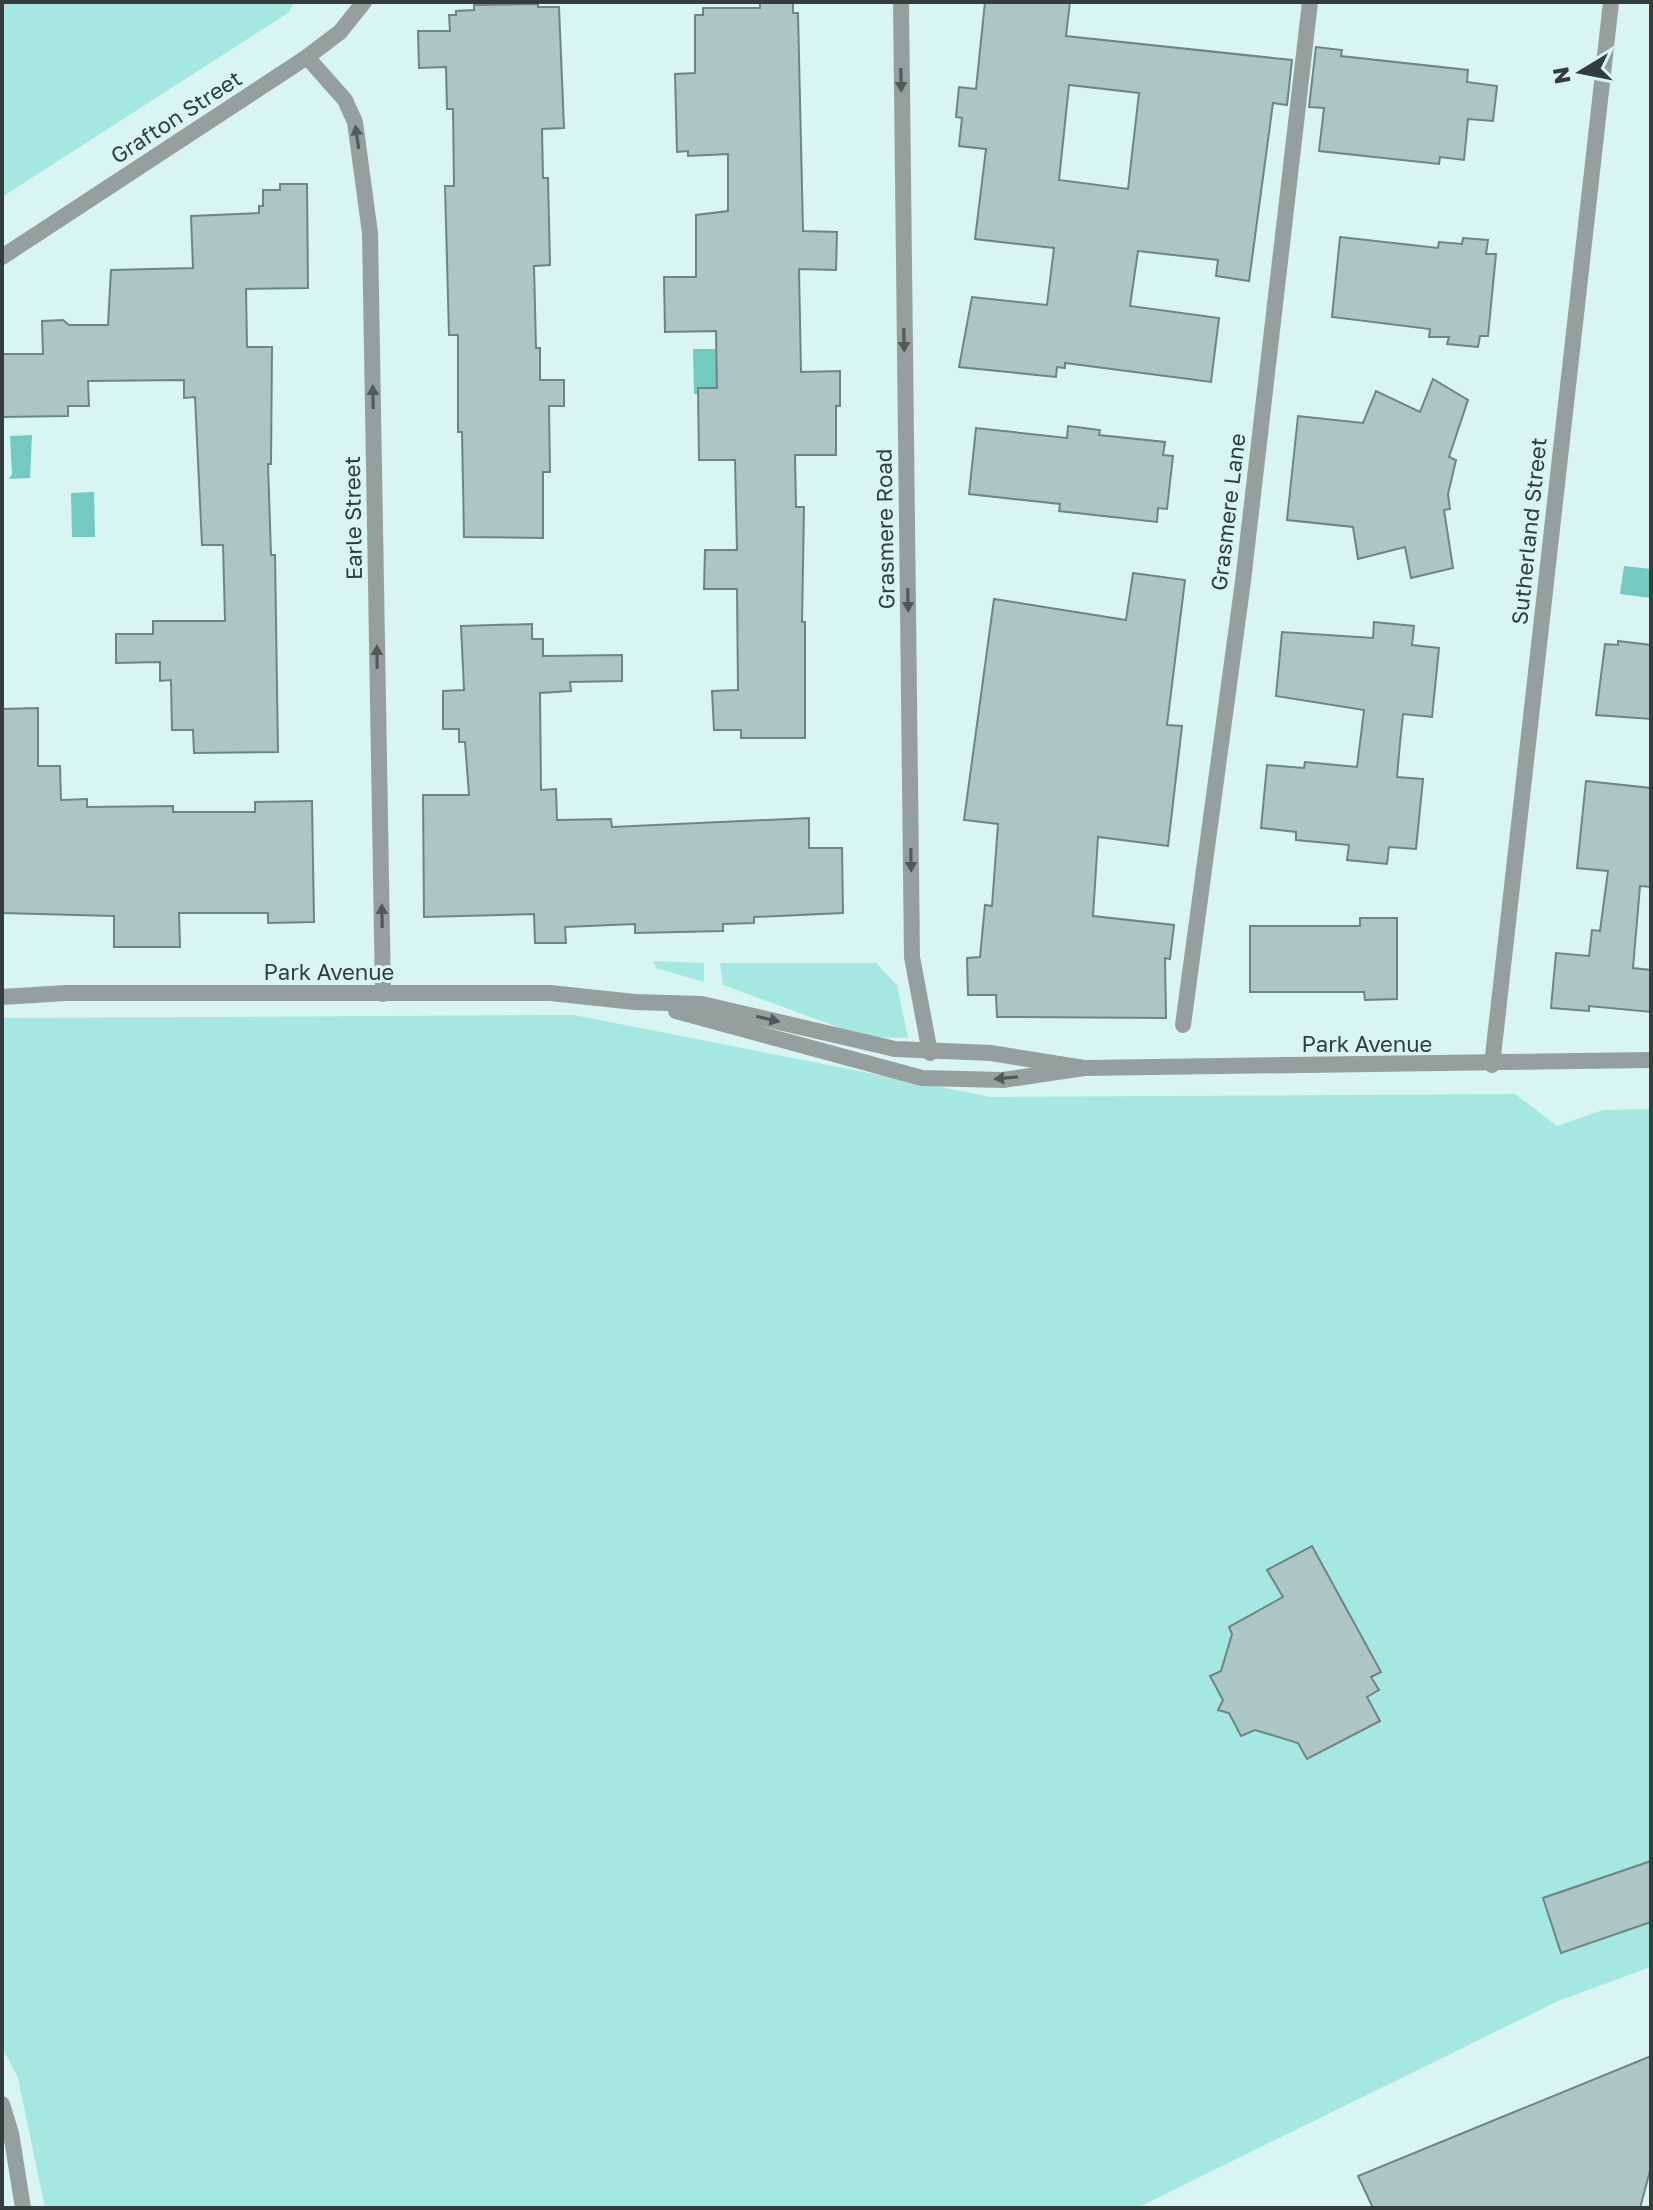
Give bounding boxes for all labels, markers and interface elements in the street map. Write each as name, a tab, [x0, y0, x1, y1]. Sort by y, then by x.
north arrow	[1541, 32, 1621, 112]
street label: Grafton Street	[105, 64, 246, 169]
text: N	[1546, 65, 1576, 86]
one-way arrow	[895, 68, 908, 93]
one-way arrow	[350, 125, 363, 150]
one-way arrow	[898, 328, 911, 353]
one-way arrow	[366, 384, 379, 409]
street label: Grasmere Lane	[1204, 432, 1251, 592]
street label: Sutherland Street	[1505, 436, 1552, 626]
street label: Grasmere Road	[870, 448, 899, 610]
street label: Earle Street	[338, 456, 367, 580]
one-way arrow	[901, 588, 914, 613]
one-way arrow	[371, 644, 384, 669]
one-way arrow	[904, 848, 917, 873]
one-way arrow	[376, 903, 388, 928]
street label: Park Avenue	[264, 958, 394, 985]
one-way arrow	[755, 1014, 780, 1026]
street label: Park Avenue	[1302, 1030, 1432, 1057]
one-way arrow	[993, 1072, 1018, 1085]

